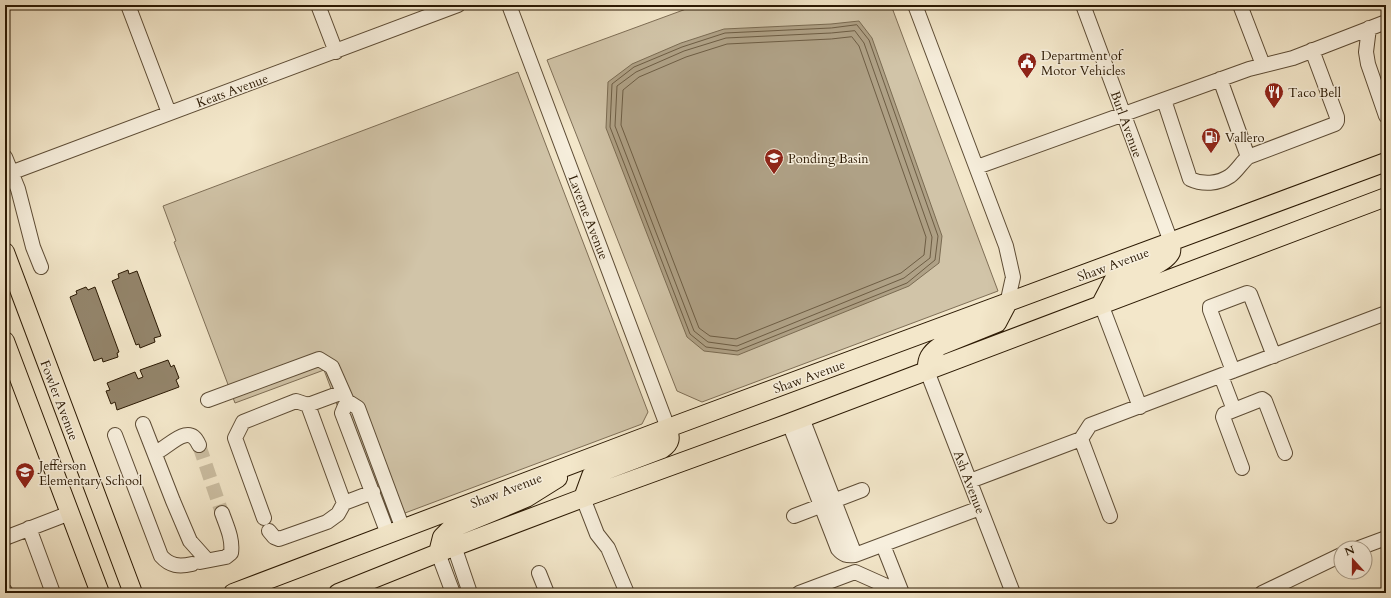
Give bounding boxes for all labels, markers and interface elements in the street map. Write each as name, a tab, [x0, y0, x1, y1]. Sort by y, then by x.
place label: Department of Motor Vehicles	[1041, 47, 1125, 80]
public building icon: Department of Motor Vehicles	[1016, 51, 1038, 79]
street label: Keats Avenue	[194, 70, 271, 112]
restaurant icon: Taco Bell	[1263, 81, 1285, 109]
place label: Taco Bell	[1288, 84, 1342, 102]
street label: Burl Avenue	[1106, 89, 1146, 160]
fuel station icon: Vallero	[1200, 126, 1222, 154]
place label: Vallero	[1225, 129, 1264, 147]
school or university icon: Ponding Basin	[763, 147, 785, 175]
place label: Ponding Basin	[788, 150, 869, 168]
street label: Laverne Avenue	[564, 172, 613, 263]
street label: Shaw Avenue	[1075, 244, 1152, 286]
street label: Shaw Avenue	[771, 356, 848, 398]
street label: Fowler Avenue	[36, 358, 83, 443]
street label: Ash Avenue	[949, 448, 989, 517]
place label: Jefferson Elementary School	[37, 457, 143, 490]
school or university icon: Jefferson Elementary School	[14, 461, 36, 489]
street label: Shaw Avenue	[468, 469, 545, 513]
north arrow	[1333, 540, 1373, 580]
text: N	[1342, 542, 1357, 560]

